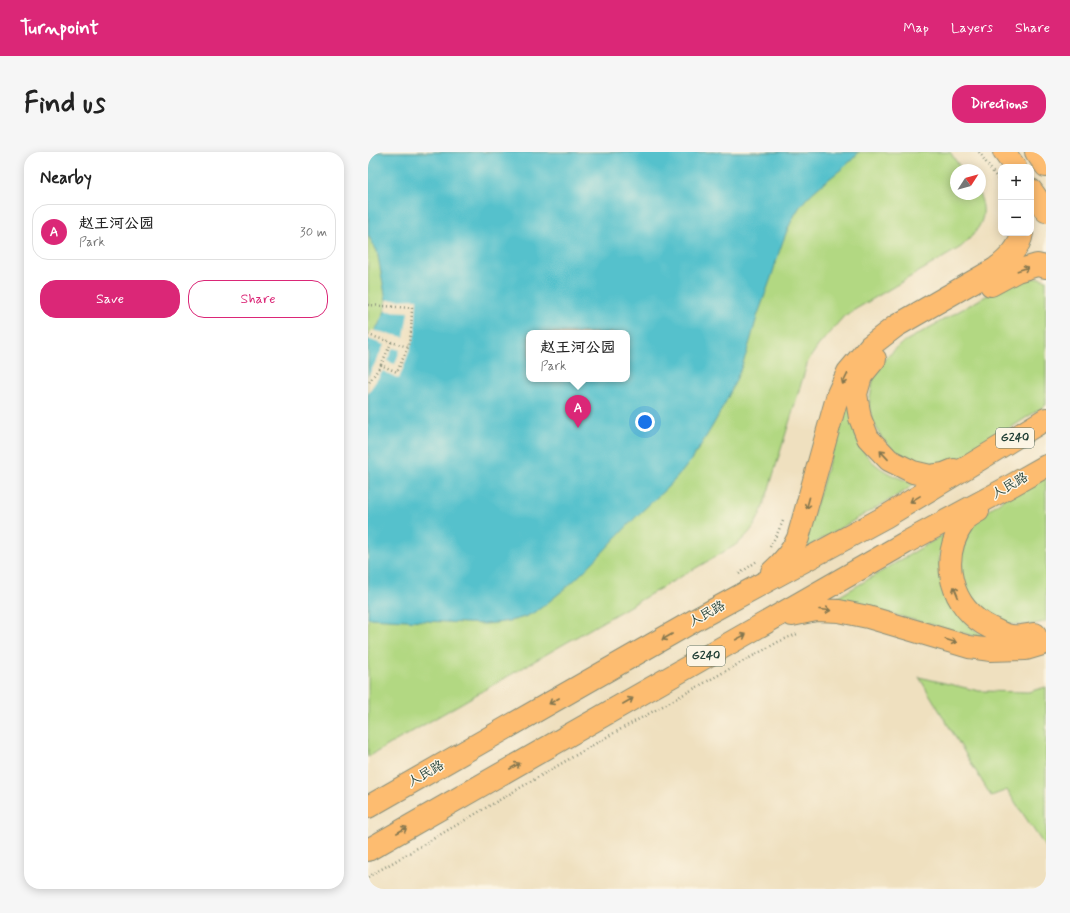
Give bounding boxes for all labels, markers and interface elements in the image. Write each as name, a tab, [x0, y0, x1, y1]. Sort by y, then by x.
text: Turnpoint	[20, 16, 99, 41]
text: Map	[903, 19, 929, 37]
text: Layers	[951, 19, 993, 37]
text: Share	[1015, 19, 1050, 37]
button: Directions	[952, 85, 1046, 123]
text: Find us	[24, 86, 105, 123]
north arrow	[950, 164, 986, 200]
map controls	[998, 164, 1034, 236]
button: +	[998, 164, 1034, 200]
text: Nearby	[40, 167, 92, 189]
button: −	[998, 200, 1034, 236]
text: 赵王河公园	[79, 214, 154, 234]
text: A	[50, 224, 58, 241]
text: 30 m	[300, 224, 327, 241]
text: Park	[79, 234, 105, 251]
one-way arrow	[1016, 265, 1029, 272]
button: Save	[40, 280, 180, 318]
button: Share	[188, 280, 328, 318]
popup	[526, 330, 630, 382]
text: 赵王河公园	[540, 338, 616, 358]
text: Park	[540, 358, 566, 375]
one-way arrow	[841, 372, 848, 384]
pin: A	[565, 395, 591, 428]
your location	[635, 412, 655, 432]
road number: G240	[996, 428, 1034, 448]
one-way arrow	[880, 450, 889, 460]
street label: 人民路	[989, 469, 1031, 503]
one-way arrow	[910, 495, 921, 503]
one-way arrow	[804, 496, 811, 509]
one-way arrow	[951, 586, 959, 598]
street label: 人民路	[686, 597, 728, 631]
one-way arrow	[818, 607, 831, 614]
one-way arrow	[661, 633, 673, 641]
one-way arrow	[735, 633, 747, 641]
one-way arrow	[944, 638, 957, 645]
road number: G240	[687, 646, 725, 666]
one-way arrow	[621, 697, 633, 705]
one-way arrow	[548, 698, 560, 705]
street label: 人民路	[405, 757, 447, 791]
one-way arrow	[509, 761, 521, 769]
one-way arrow	[396, 826, 408, 834]

